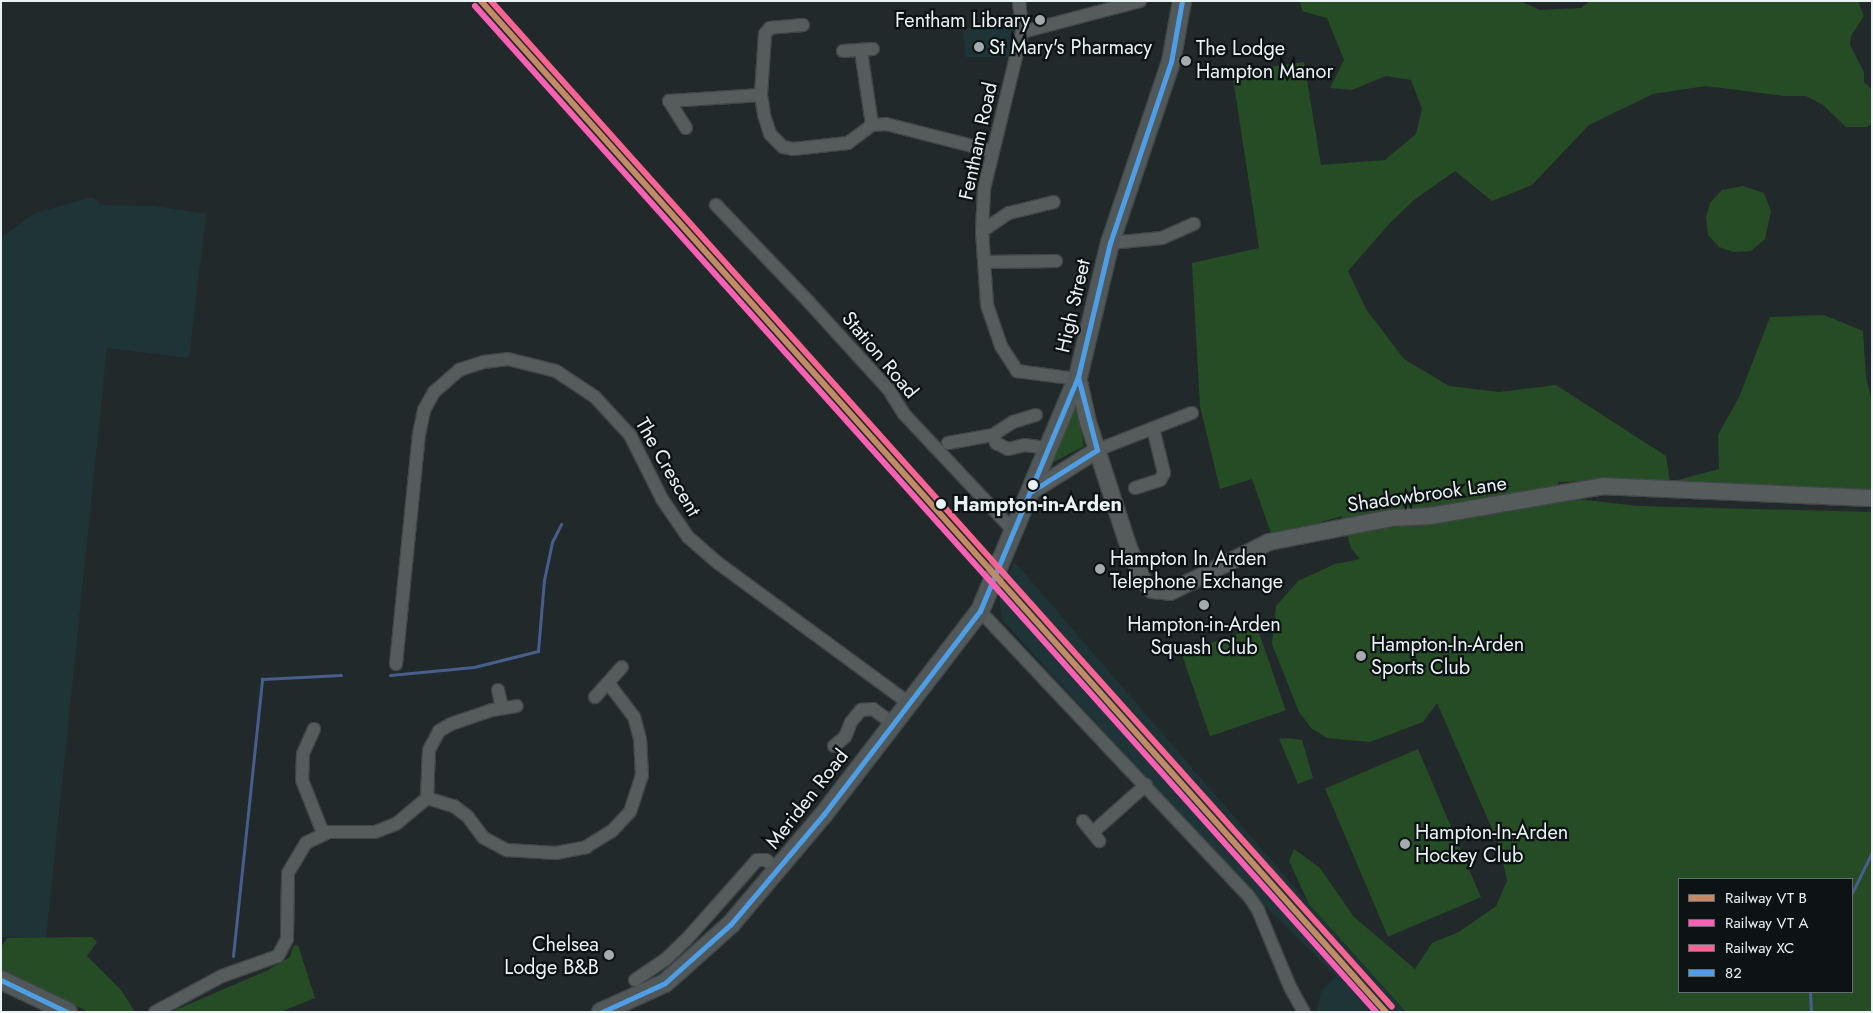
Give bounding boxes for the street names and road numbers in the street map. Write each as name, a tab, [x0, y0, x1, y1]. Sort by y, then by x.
street label: Fentham Road	[954, 80, 1002, 202]
street label: High Street	[1051, 257, 1095, 355]
street label: Station Road	[837, 307, 923, 403]
street label: The Crescent	[630, 413, 706, 521]
street label: Shadowbrook Lane	[1346, 471, 1508, 517]
street label: Meriden Road	[761, 744, 853, 854]

